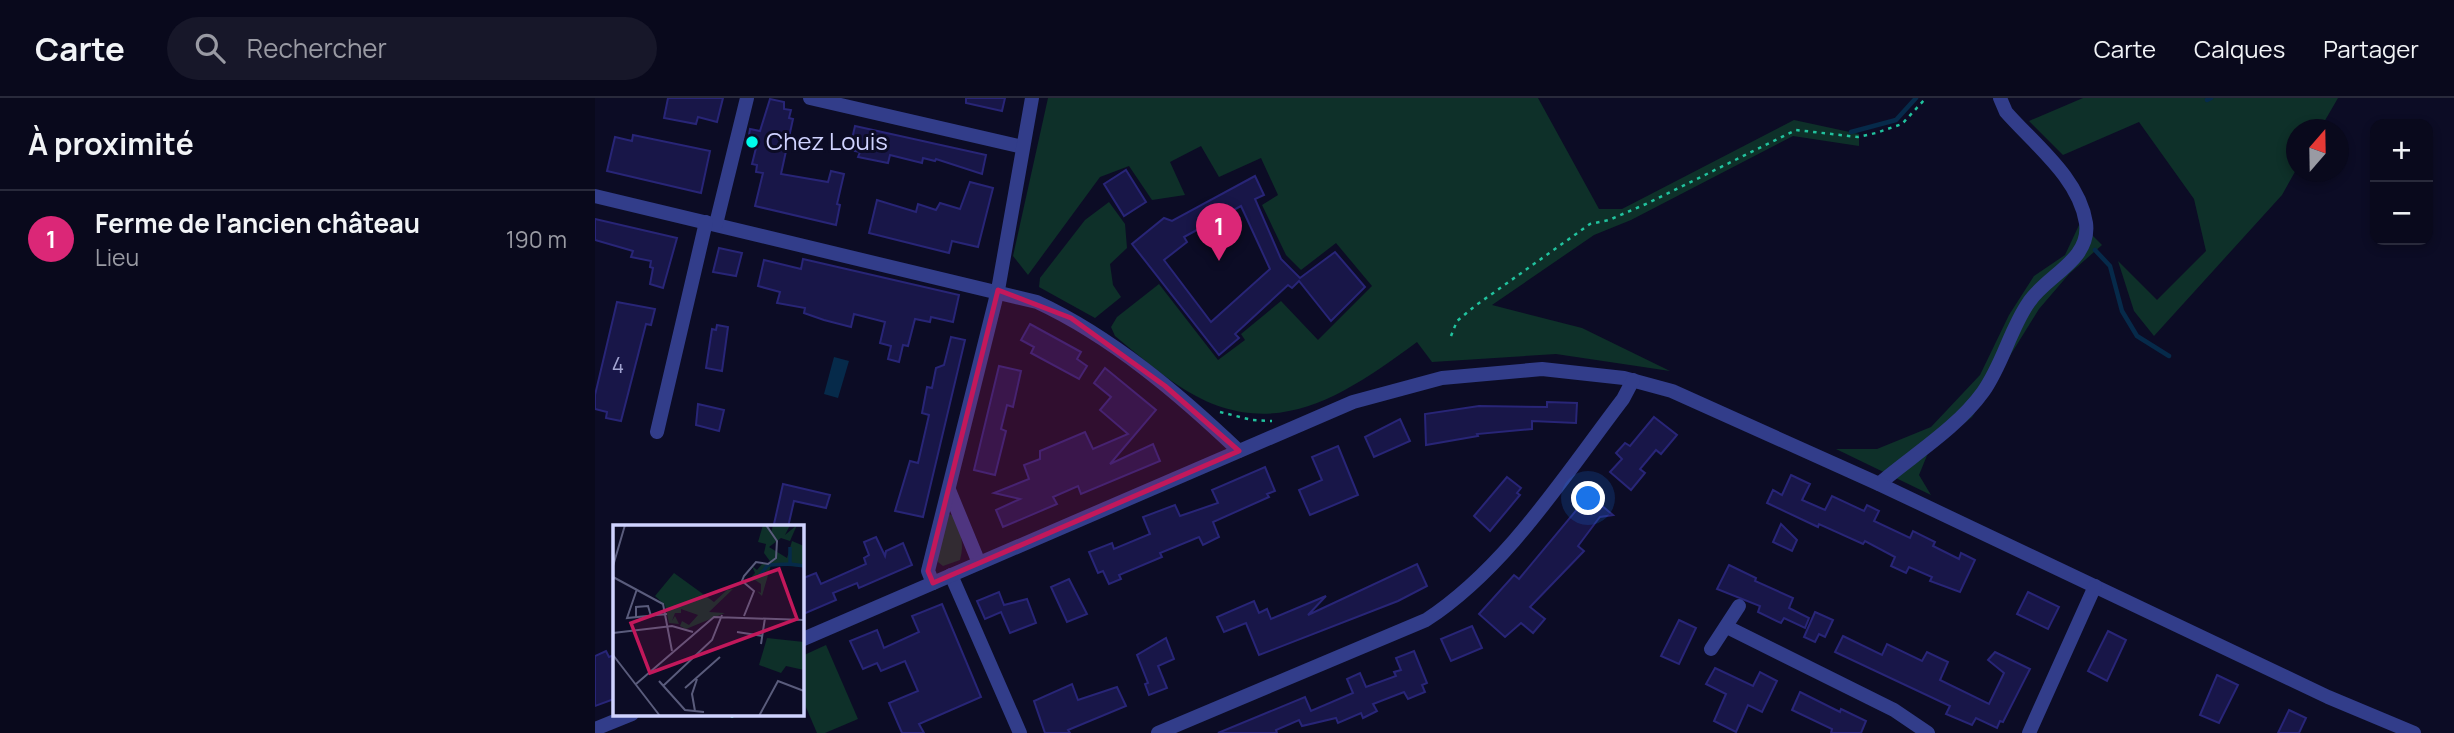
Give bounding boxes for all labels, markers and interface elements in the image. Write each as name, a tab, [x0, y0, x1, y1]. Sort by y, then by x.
search box	[167, 17, 657, 80]
text: Carte	[35, 26, 125, 71]
icon: search	[191, 29, 229, 67]
text: Rechercher	[247, 30, 387, 66]
text: Carte	[2094, 32, 2156, 65]
text: Calques	[2194, 32, 2285, 65]
text: Partager	[2323, 32, 2419, 65]
north arrow	[2286, 119, 2349, 182]
map controls	[2370, 119, 2433, 245]
button: +	[2370, 119, 2433, 182]
text: À proximité	[28, 123, 194, 164]
place label: Chez Louis	[766, 124, 888, 157]
marker: Chez Louis	[744, 134, 760, 150]
button: −	[2370, 182, 2433, 245]
pin: 1	[1196, 203, 1242, 261]
text: Ferme de l'ancien château	[95, 205, 420, 241]
text: 1	[46, 223, 56, 255]
text: 190 m	[506, 223, 567, 255]
text: Lieu	[95, 241, 139, 273]
house number: 4	[612, 351, 624, 379]
your location	[1571, 481, 1605, 515]
inset map	[613, 525, 803, 716]

